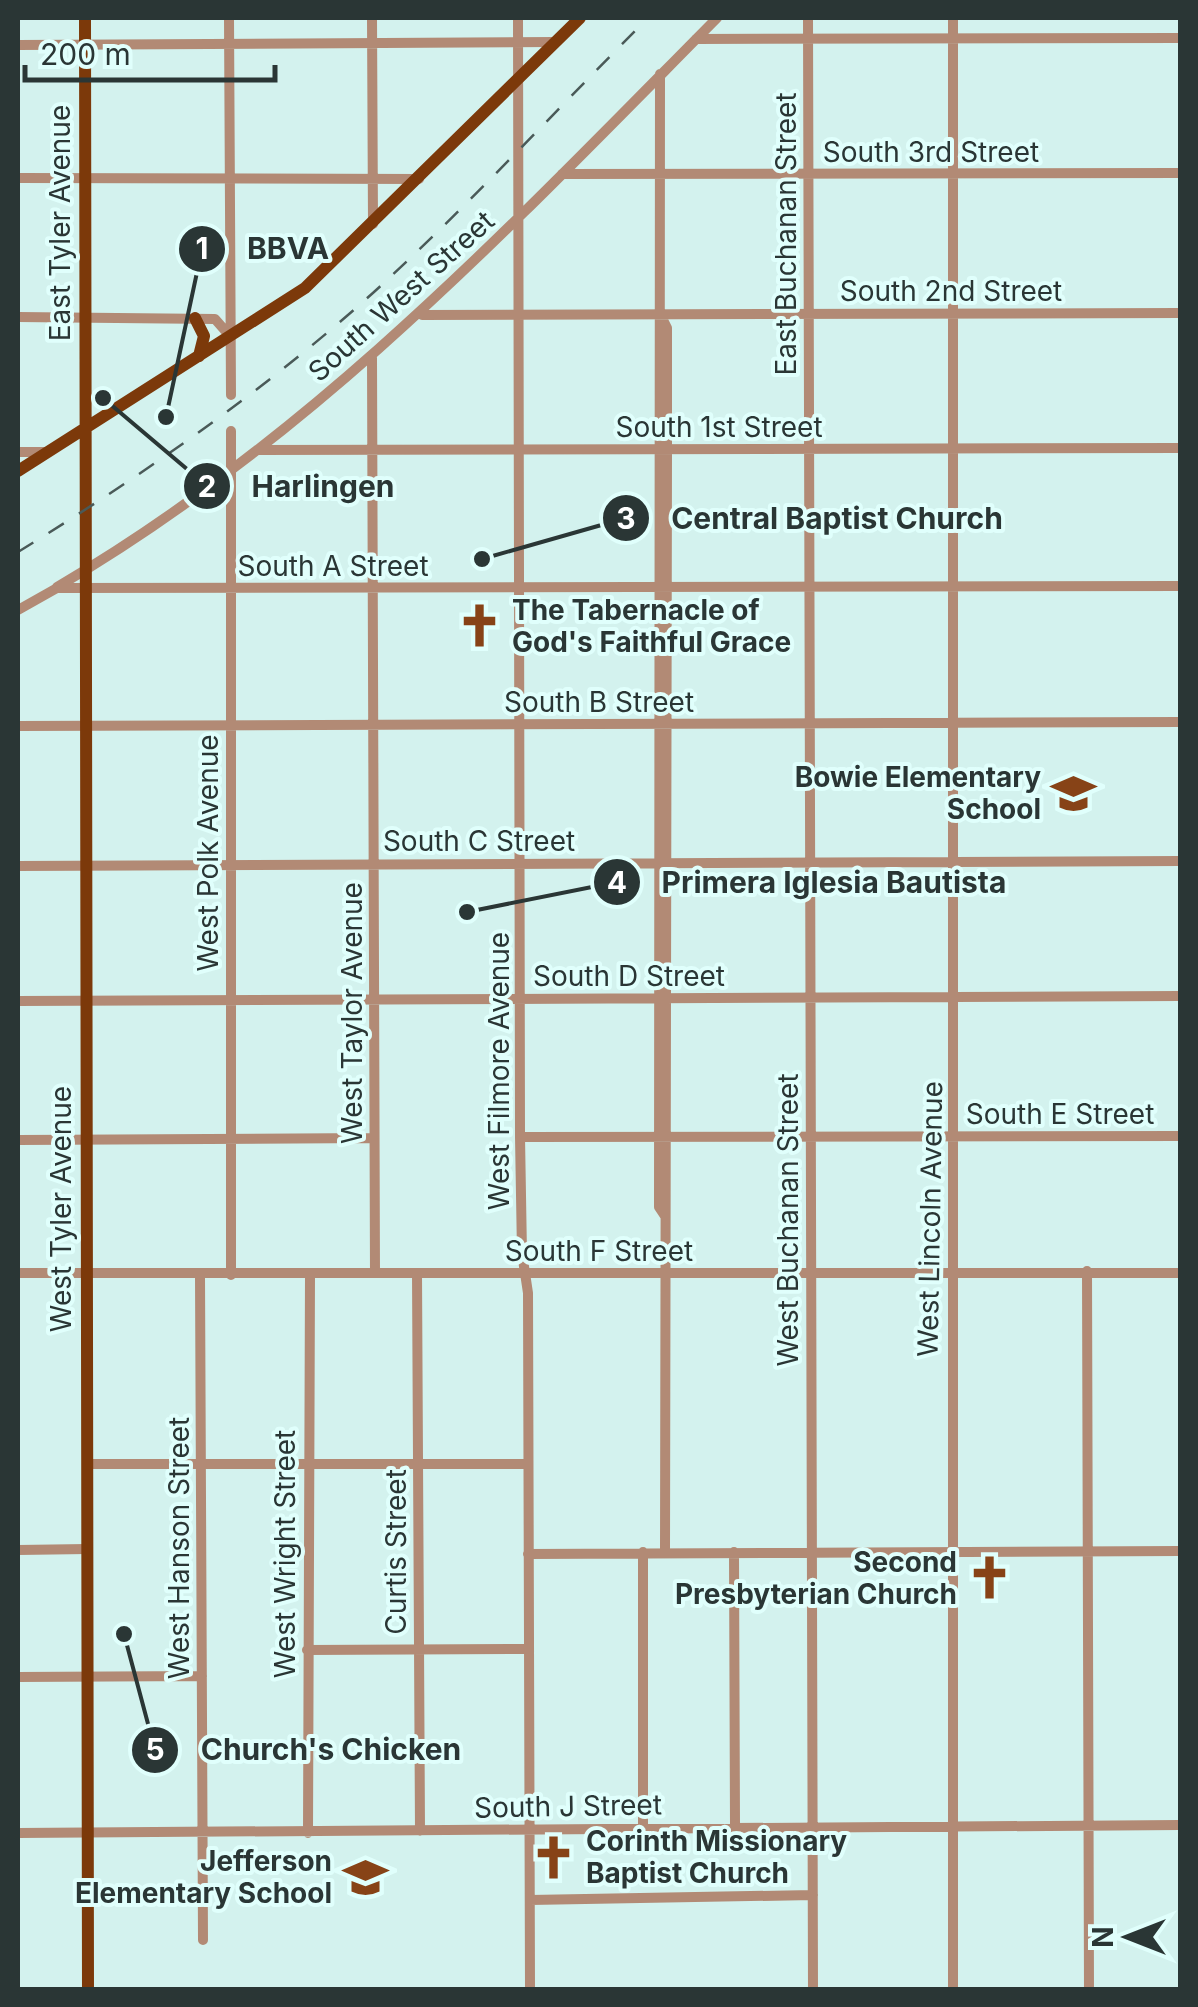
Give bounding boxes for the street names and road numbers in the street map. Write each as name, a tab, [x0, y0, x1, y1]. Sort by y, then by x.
street label: East Buchanan Street	[769, 92, 803, 376]
street label: East Tyler Avenue	[43, 105, 77, 341]
street label: South 3rd Street	[823, 135, 1039, 169]
street label: South West Street	[301, 204, 501, 388]
street label: South 2nd Street	[840, 274, 1062, 308]
street label: South 1st Street	[615, 410, 823, 444]
street label: South A Street	[237, 549, 429, 583]
street label: South B Street	[504, 685, 694, 719]
street label: West Polk Avenue	[191, 734, 225, 972]
street label: South C Street	[383, 824, 575, 858]
street label: West Taylor Avenue	[335, 882, 369, 1144]
street label: West Filmore Avenue	[482, 932, 516, 1210]
street label: South D Street	[533, 959, 725, 993]
street label: West Buchanan Street	[771, 1073, 805, 1367]
street label: West Lincoln Avenue	[911, 1081, 949, 1357]
street label: West Tyler Avenue	[44, 1086, 78, 1332]
street label: South E Street	[966, 1097, 1154, 1131]
street label: South F Street	[505, 1234, 693, 1268]
street label: West Hanson Street	[162, 1417, 196, 1679]
street label: West Wright Street	[268, 1430, 302, 1678]
street label: Curtis Street	[379, 1469, 413, 1635]
street label: South J Street	[474, 1787, 662, 1825]

